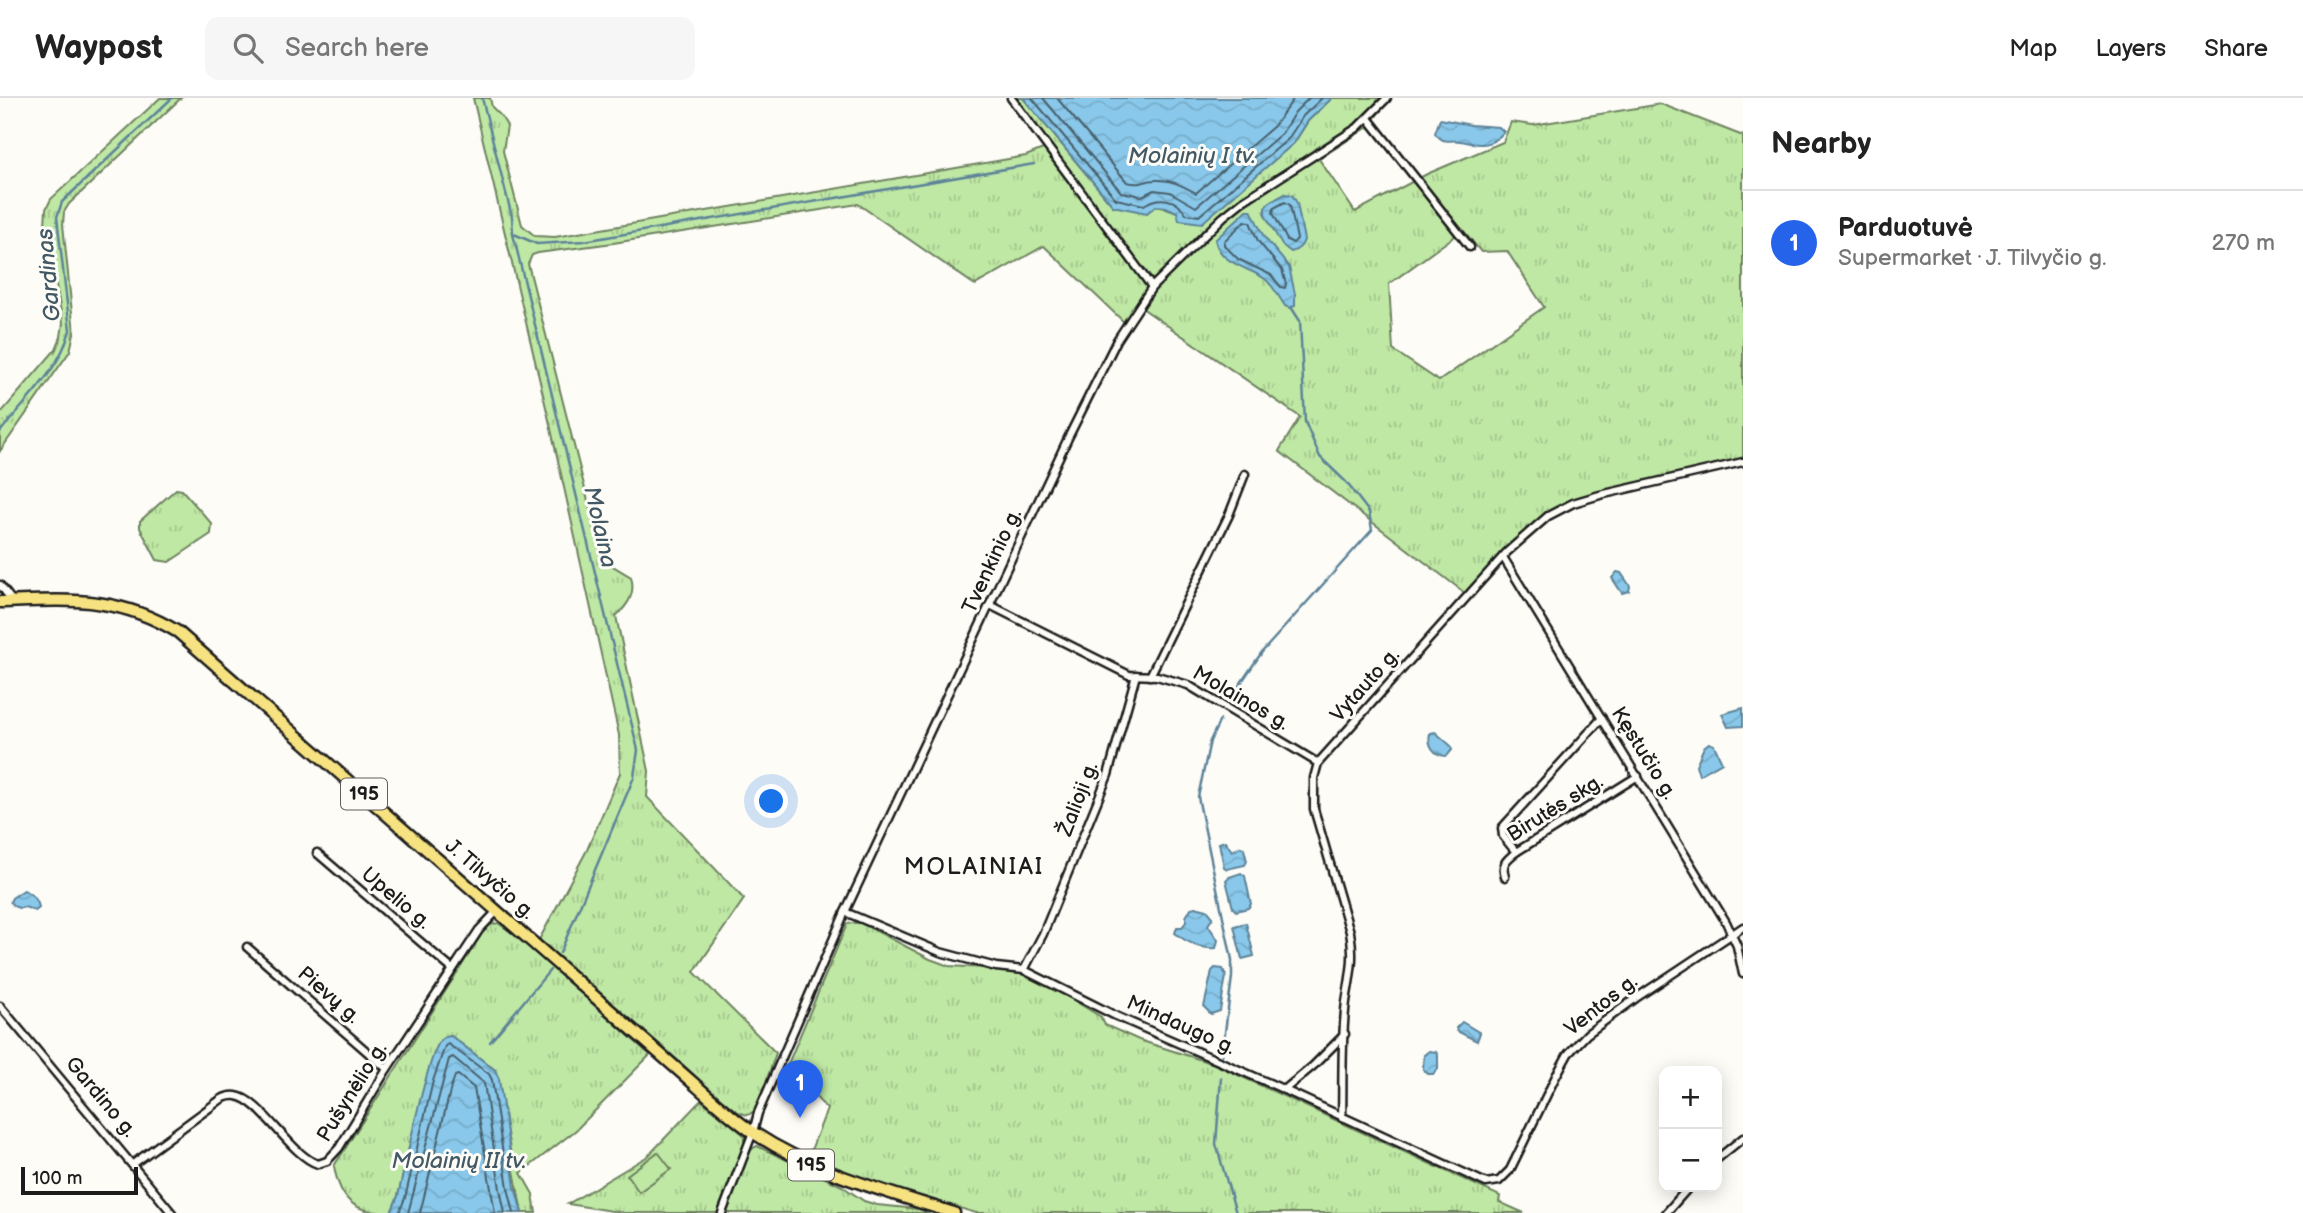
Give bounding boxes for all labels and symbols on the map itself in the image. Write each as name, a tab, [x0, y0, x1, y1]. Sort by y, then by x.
water label: Molainių I tv.	[1128, 142, 1256, 170]
water label: Gardinas	[31, 227, 67, 323]
water label: Molaina	[577, 484, 623, 570]
street label: Tvenkinio g.	[957, 505, 1027, 617]
street label: Vytauto g.	[1325, 643, 1405, 727]
street label: Molainos g.	[1188, 660, 1294, 736]
street label: Kęstučio g.	[1606, 702, 1682, 804]
street label: Žalioji g.	[1052, 758, 1104, 841]
street label: Birutės skg.	[1502, 769, 1608, 847]
road number: 195	[341, 778, 387, 810]
your location	[754, 784, 788, 818]
street label: J. Tilvyčio g.	[440, 833, 540, 925]
district label: MOLAINIAI	[904, 852, 1044, 881]
street label: Upelio g.	[356, 862, 436, 934]
street label: Pievų g.	[293, 961, 365, 1029]
street label: Ventos g.	[1560, 969, 1642, 1041]
street label: Mindaugo g.	[1123, 990, 1239, 1060]
street label: Pušynėlio g.	[312, 1038, 392, 1146]
street label: Gardino g.	[60, 1052, 142, 1142]
pin: 1	[777, 1060, 823, 1118]
water label: Molainių II tv.	[391, 1147, 527, 1175]
road number: 195	[788, 1149, 834, 1180]
scale bar	[21, 1164, 138, 1196]

